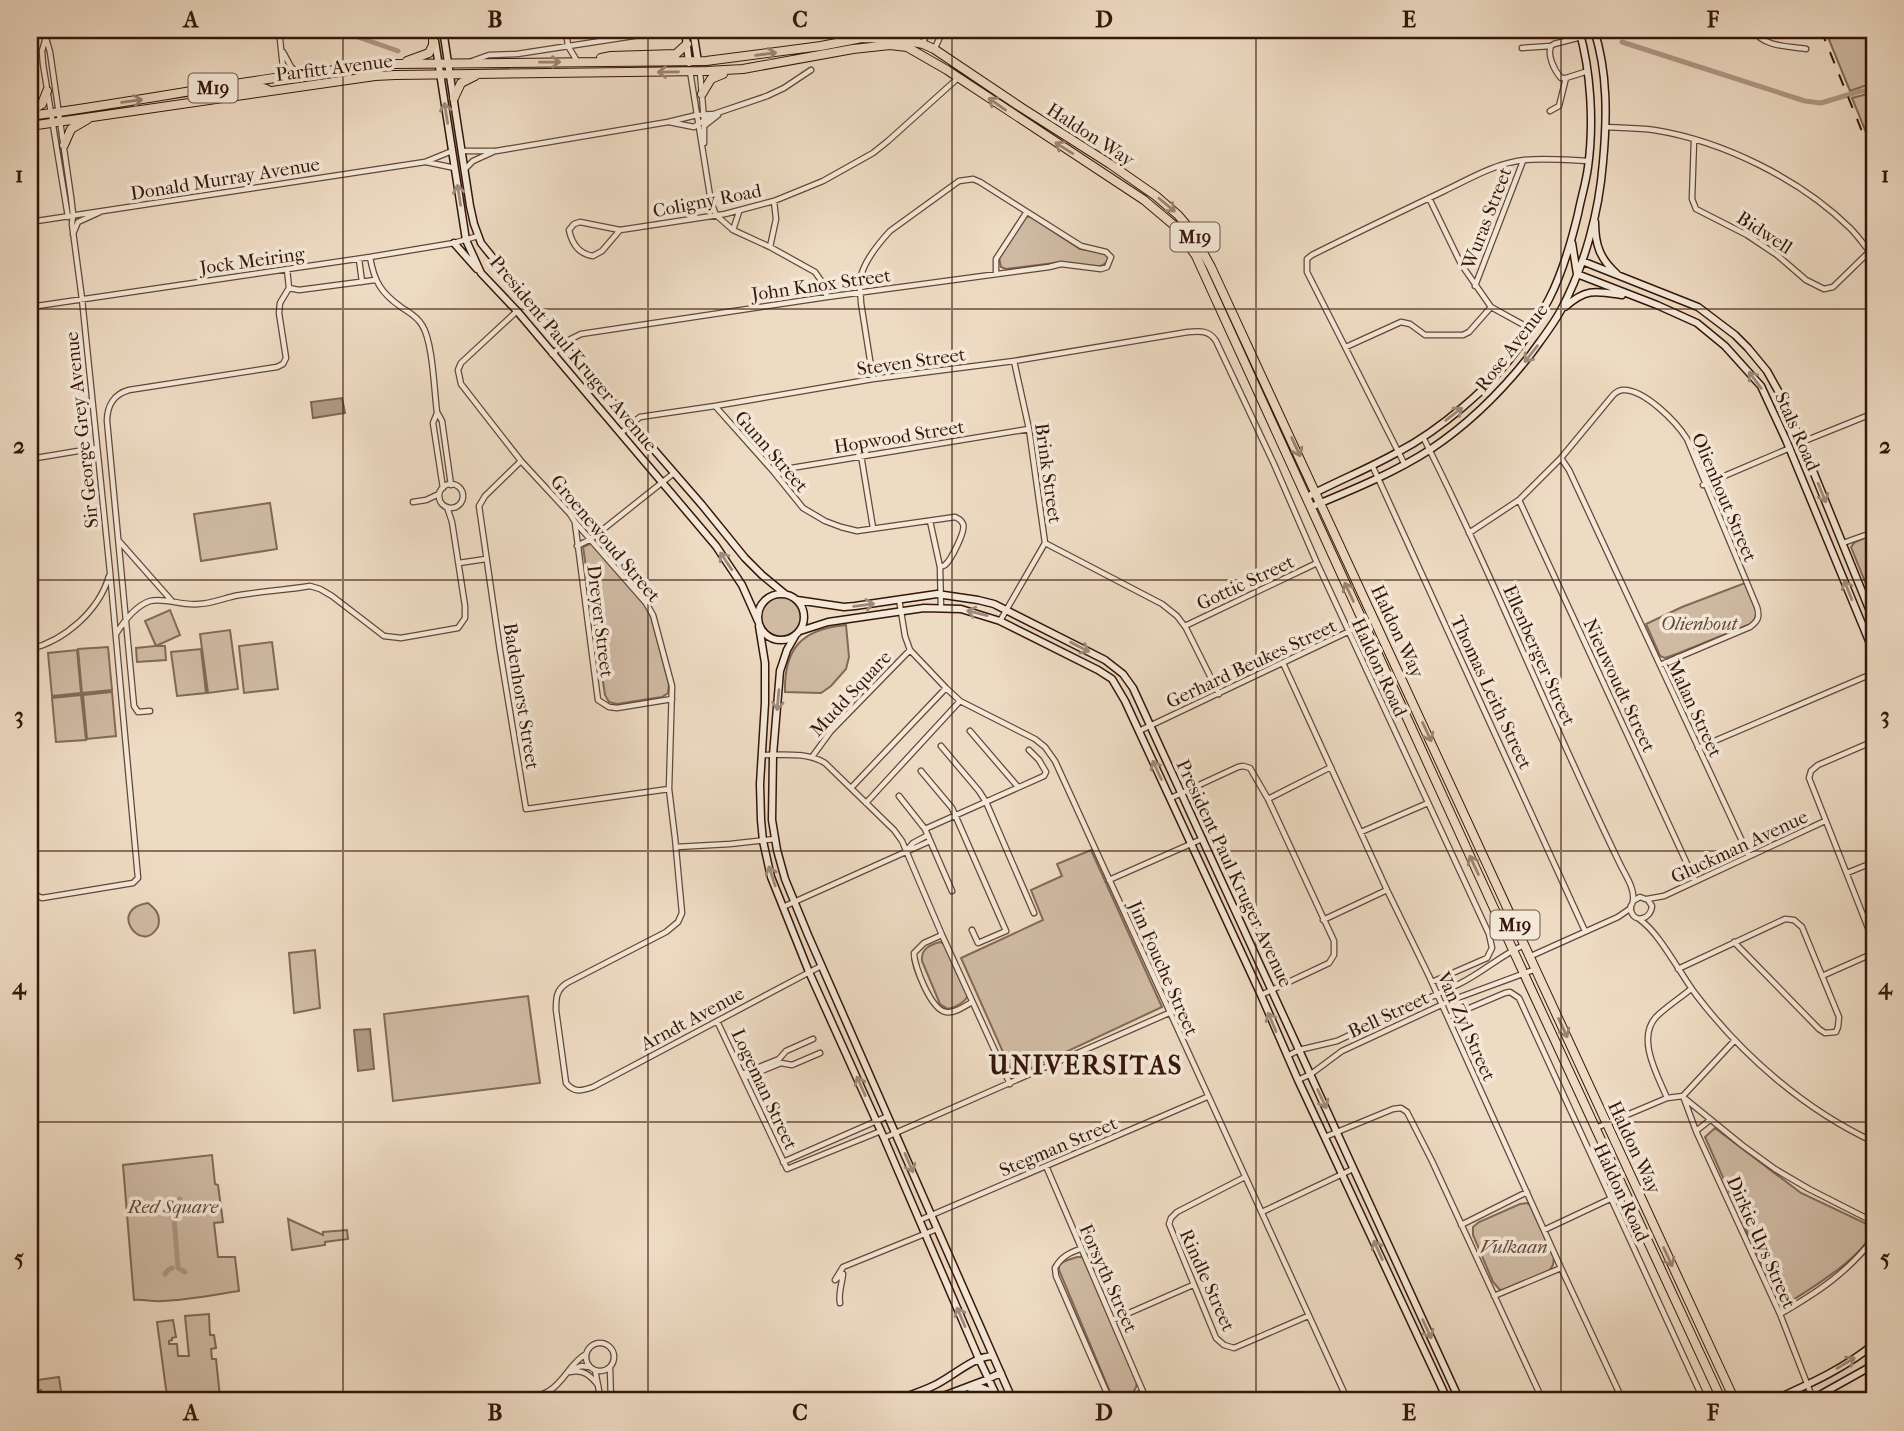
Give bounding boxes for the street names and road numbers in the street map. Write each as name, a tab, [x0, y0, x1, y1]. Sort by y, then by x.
street label: Parfitt Avenue	[274, 50, 394, 86]
road number: M19	[188, 74, 238, 102]
street label: Haldon Way	[1043, 98, 1139, 172]
street label: Donald Murray Avenue	[129, 153, 321, 205]
street label: Wuras Street	[1457, 164, 1516, 273]
street label: Coligny Road	[651, 180, 764, 222]
street label: Bidwell	[1733, 207, 1796, 259]
road number: M19	[1170, 222, 1220, 251]
street label: Jock Meiring	[196, 243, 307, 280]
street label: President Paul Kruger Avenue	[485, 251, 662, 456]
street label: John Knox Street	[748, 264, 892, 306]
street label: Rose Avenue	[1471, 299, 1553, 396]
street label: Sir George Grey Avenue	[61, 331, 103, 529]
street label: Steven Street	[855, 343, 967, 381]
street label: Stals Road	[1770, 389, 1824, 475]
street label: Gunn Street	[730, 407, 813, 497]
street label: Hopwood Street	[832, 416, 966, 458]
street label: Brink Street	[1030, 422, 1066, 525]
street label: Olienhout Street	[1687, 430, 1761, 565]
street label: Groenewoud Street	[546, 471, 665, 607]
street label: Gottic Street	[1193, 551, 1298, 615]
street label: Dreyer Street	[582, 564, 618, 679]
street label: Haldon Way	[1366, 582, 1429, 682]
street label: Ellenberger Street	[1498, 582, 1580, 729]
street label: Thomas Leith Street	[1446, 612, 1536, 773]
street label: Gerhard Beukes Street	[1163, 615, 1340, 713]
street label: Haldon Road	[1347, 615, 1412, 721]
street label: Nieuwoudt Street	[1579, 615, 1660, 756]
street label: Badenhorst Street	[499, 621, 543, 771]
street label: Mudd Square	[805, 646, 896, 741]
street label: Malan Street	[1662, 656, 1726, 761]
street label: President Paul Kruger Avenue	[1172, 756, 1297, 991]
street label: Gluckman Avenue	[1668, 806, 1811, 888]
street label: Jim Fouche Street	[1123, 896, 1203, 1039]
road number: M19	[1490, 910, 1540, 940]
street label: Van Zyl Street	[1432, 968, 1500, 1085]
street label: Arndt Avenue	[636, 982, 748, 1056]
street label: Bell Street	[1345, 987, 1432, 1043]
street label: Logeman Street	[727, 1026, 802, 1153]
street label: Haldon Way	[1603, 1098, 1666, 1198]
street label: Stegman Street	[996, 1112, 1121, 1182]
street label: Haldon Road	[1589, 1140, 1654, 1246]
street label: Dirkie Uys Street	[1722, 1173, 1800, 1312]
street label: Forsyth Street	[1074, 1221, 1142, 1336]
street label: Rindle Street	[1175, 1226, 1239, 1335]

